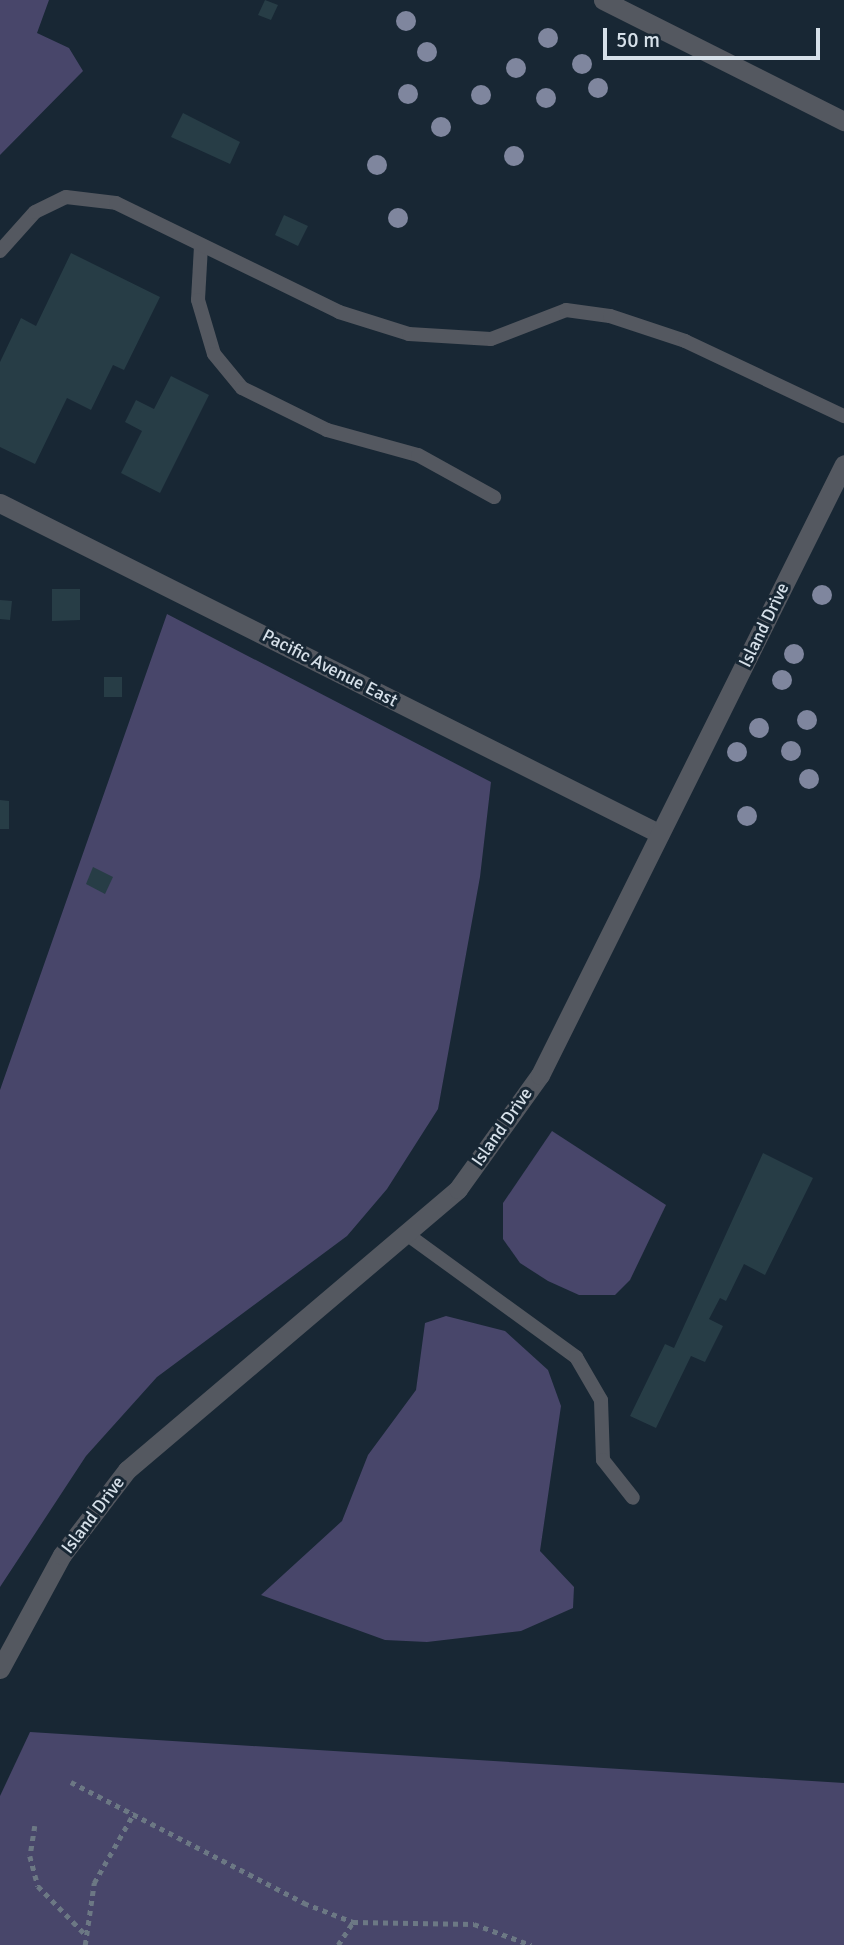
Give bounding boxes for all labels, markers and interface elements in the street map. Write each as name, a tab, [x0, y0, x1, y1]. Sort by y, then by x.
scale bar	[606, 14, 823, 58]
text: 50 m	[616, 27, 660, 53]
street label: Island Drive	[734, 579, 794, 671]
street label: Pacific Avenue East	[259, 625, 401, 711]
street label: Island Drive	[467, 1083, 537, 1171]
street label: Island Drive	[57, 1472, 129, 1558]

